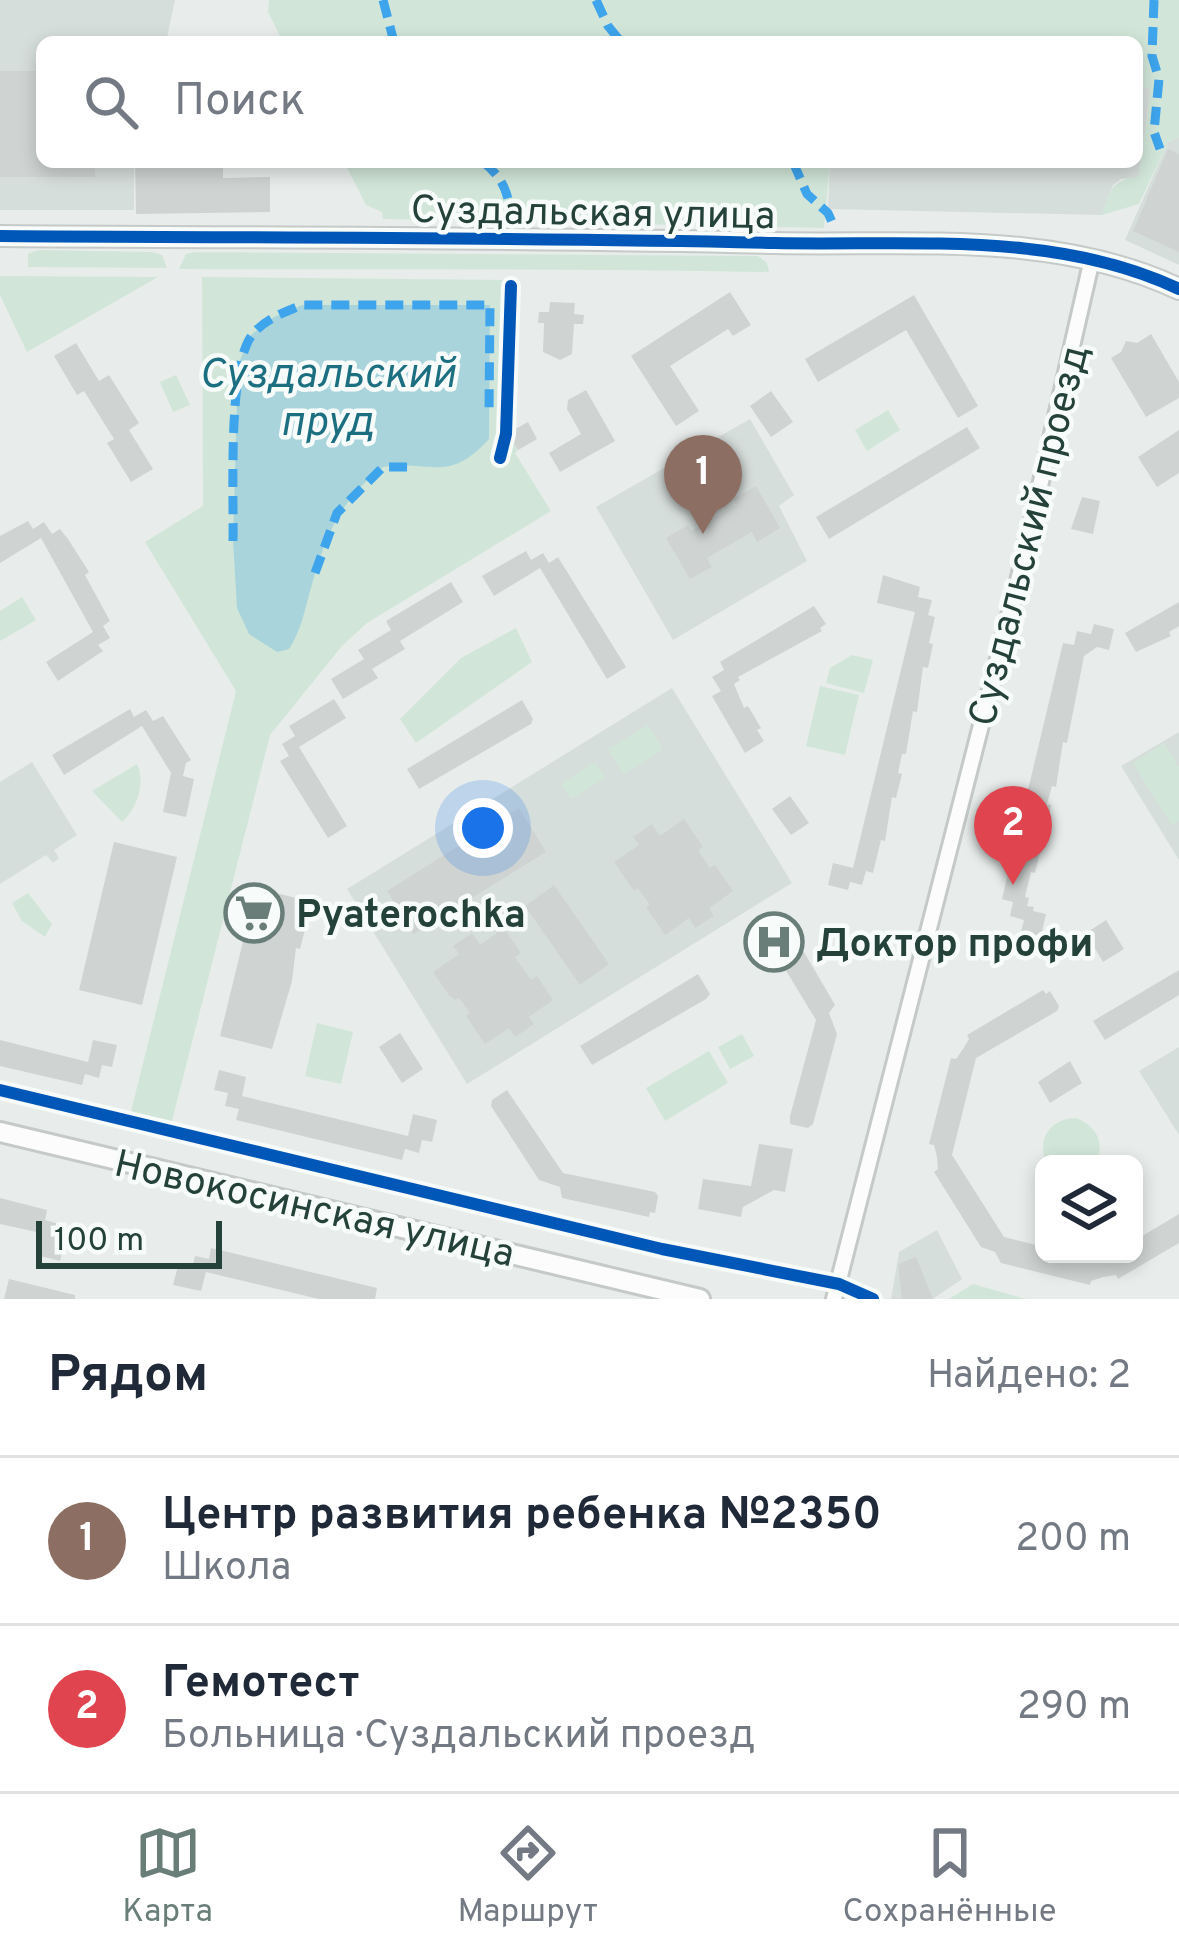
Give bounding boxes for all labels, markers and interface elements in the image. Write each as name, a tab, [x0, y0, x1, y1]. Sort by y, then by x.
search box	[36, 36, 1143, 168]
icon: search	[78, 69, 144, 135]
text: Поиск	[174, 74, 305, 131]
street label: Суздальская улица	[410, 188, 776, 243]
street label: Суздальский проезд	[960, 340, 1102, 732]
water label: Суздальский пруд	[199, 350, 457, 451]
pin: 1	[664, 435, 742, 534]
pin: 2	[974, 786, 1052, 885]
your location	[453, 798, 513, 858]
supermarket icon: Pyaterochka	[223, 882, 285, 944]
place label: Pyaterochka	[296, 893, 526, 942]
hospital icon: Доктор профи	[743, 911, 805, 973]
place label: Доктор профи	[816, 922, 1093, 971]
street label: Новокосинская улица	[109, 1142, 519, 1281]
map controls	[1035, 1155, 1143, 1263]
button: layers	[1035, 1155, 1143, 1263]
scale bar	[36, 1215, 222, 1268]
text: 100 m	[54, 1221, 144, 1263]
text: Рядом	[48, 1345, 208, 1410]
text: Найдено: 2	[927, 1353, 1131, 1402]
text: Центр развития ребенка №2350	[162, 1488, 882, 1545]
text: 1	[79, 1516, 95, 1565]
text: 200 m	[1015, 1516, 1131, 1565]
text: Школа	[162, 1545, 291, 1594]
text: Гемотест	[162, 1656, 360, 1713]
text: 2	[75, 1684, 99, 1733]
text: 290 m	[1017, 1684, 1131, 1733]
text: Больница · Суздальский проезд	[162, 1713, 755, 1762]
tab: Карта	[122, 1820, 213, 1934]
tab: Маршрут	[457, 1820, 598, 1934]
tab: Сохранённые	[843, 1820, 1057, 1934]

